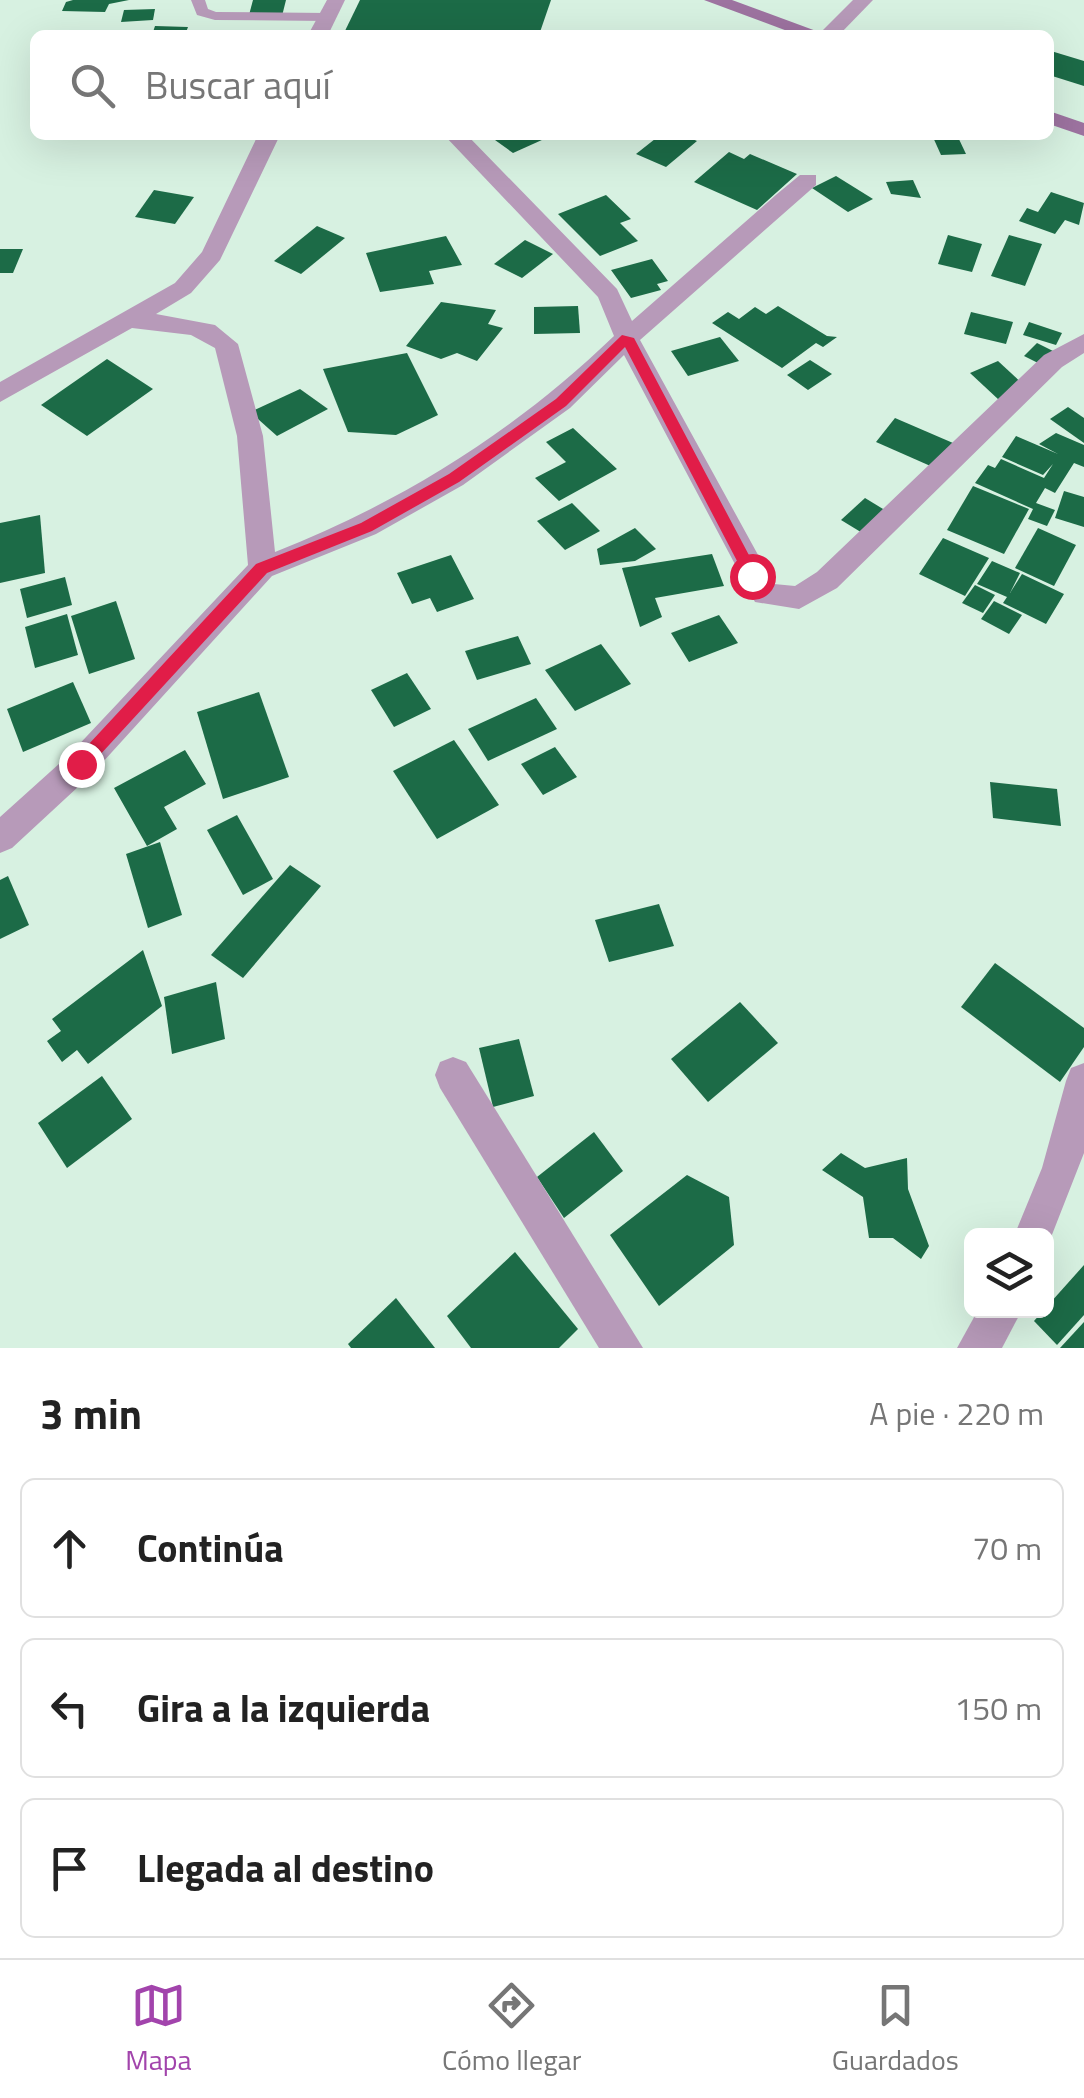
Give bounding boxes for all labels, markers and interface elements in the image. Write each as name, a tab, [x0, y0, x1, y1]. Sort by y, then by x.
search box	[30, 30, 1054, 140]
text: Buscar aquí	[145, 56, 331, 114]
icon: search	[65, 58, 120, 113]
route start	[730, 554, 776, 600]
route end	[59, 742, 105, 788]
map controls	[964, 1228, 1054, 1318]
button: layers	[964, 1228, 1054, 1318]
text: 3 min	[40, 1381, 142, 1445]
text: A pie · 220 m	[869, 1389, 1044, 1437]
text: Continúa	[137, 1519, 284, 1577]
icon: ahead	[42, 1521, 97, 1576]
text: 70 m	[972, 1524, 1042, 1572]
text: Gira a la izquierda	[137, 1679, 430, 1737]
icon: left	[42, 1681, 97, 1736]
text: 150 m	[954, 1684, 1042, 1732]
text: Llegada al destino	[137, 1839, 434, 1897]
icon: arrive	[42, 1841, 97, 1896]
tab: Mapa	[125, 1978, 192, 2081]
tab: Cómo llegar	[442, 1978, 581, 2081]
tab: Guardados	[832, 1978, 959, 2081]

